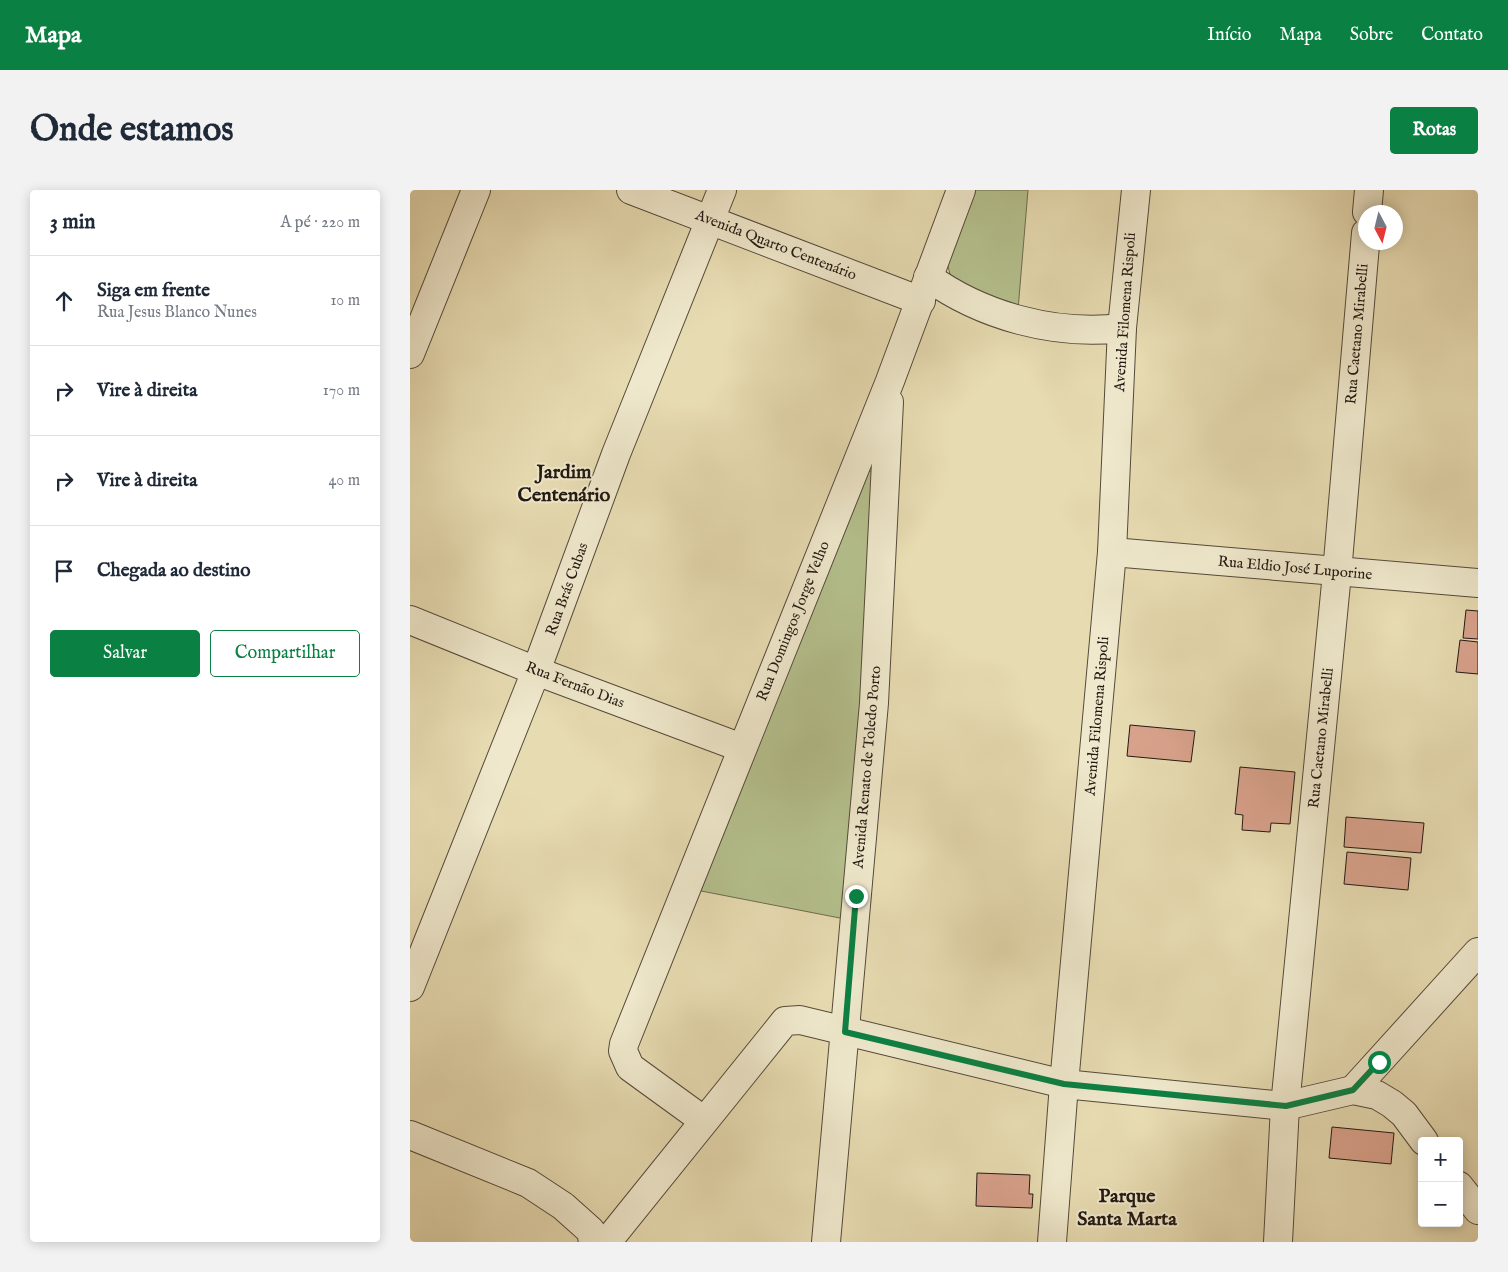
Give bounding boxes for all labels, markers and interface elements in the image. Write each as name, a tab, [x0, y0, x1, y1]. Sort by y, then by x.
text: Mapa	[25, 20, 81, 51]
text: Início	[1207, 24, 1252, 47]
text: Mapa	[1280, 24, 1322, 47]
text: Sobre	[1350, 24, 1393, 47]
text: Contato	[1421, 24, 1483, 47]
button: Rotas	[1390, 107, 1478, 154]
text: Onde estamos	[30, 108, 234, 153]
street label: Avenida Quarto Centenário	[692, 205, 859, 285]
north arrow	[1358, 205, 1403, 250]
text: 3 min	[50, 209, 95, 236]
text: A pé · 220 m	[280, 213, 360, 233]
street label: Avenida Filomena Rispoli	[1110, 232, 1140, 393]
street label: Rua Caetano Mirabelli	[1341, 263, 1373, 405]
text: Siga em frente	[97, 279, 210, 303]
icon: ahead	[50, 287, 78, 315]
text: 10 m	[330, 291, 360, 311]
text: Rua Jesus Blanco Nunes	[97, 303, 257, 323]
icon: right	[50, 377, 78, 405]
text: Vire à direita	[97, 379, 197, 403]
text: 170 m	[323, 381, 360, 401]
district label: Jardim Centenário	[518, 460, 611, 508]
icon: right	[50, 467, 78, 495]
text: Vire à direita	[97, 469, 197, 493]
text: 40 m	[328, 471, 360, 491]
street label: Rua Domingos Jorge Velho	[752, 538, 834, 704]
street label: Rua Brás Cubas	[541, 540, 593, 638]
street label: Rua Eldio José Luporine	[1217, 552, 1373, 584]
icon: arrive	[50, 557, 78, 585]
text: Chegada ao destino	[97, 559, 250, 583]
button: Salvar	[50, 630, 200, 677]
button: Compartilhar	[210, 630, 360, 677]
street label: Avenida Filomena Rispoli	[1080, 636, 1113, 797]
street label: Rua Fernão Dias	[523, 657, 627, 713]
street label: Avenida Renato de Toledo Porto	[849, 665, 885, 870]
street label: Rua Caetano Mirabelli	[1304, 667, 1338, 809]
route end	[845, 885, 868, 908]
route start	[1368, 1051, 1391, 1074]
map controls	[1418, 1137, 1463, 1227]
button: +	[1418, 1137, 1463, 1182]
button: −	[1418, 1182, 1463, 1227]
district label: Parque Santa Marta	[1077, 1184, 1177, 1232]

